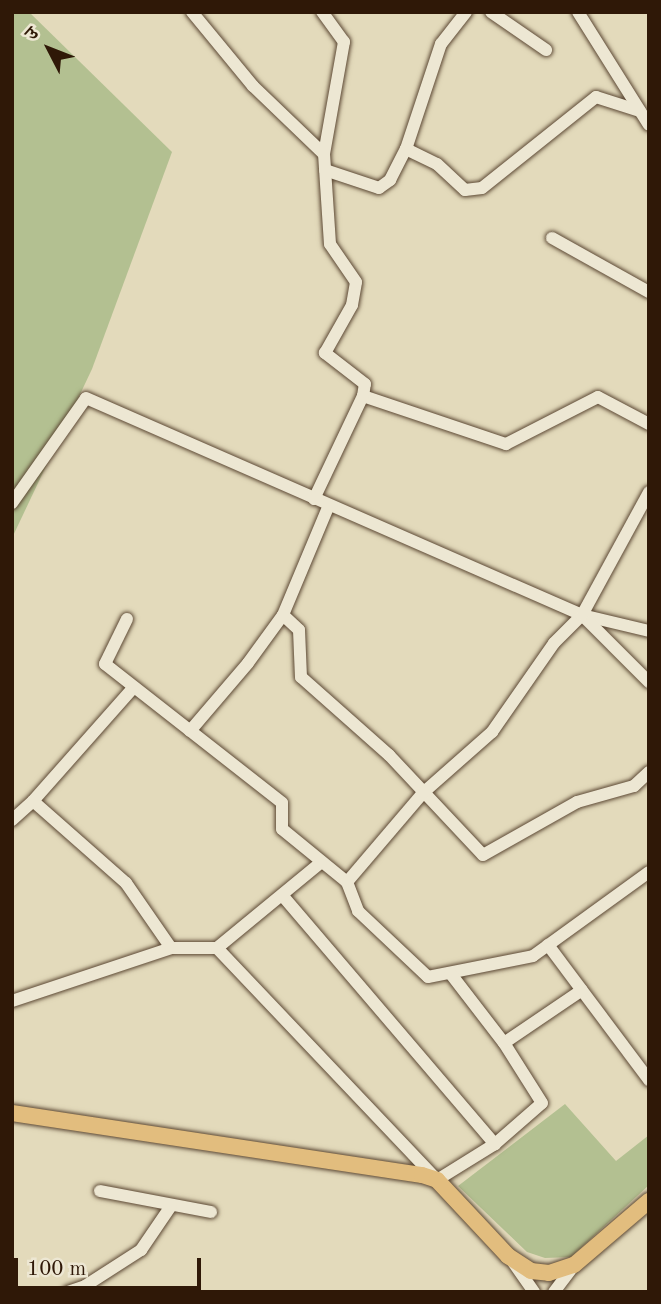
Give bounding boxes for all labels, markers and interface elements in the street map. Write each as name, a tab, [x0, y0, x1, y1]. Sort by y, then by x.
north arrow	[14, 14, 84, 84]
text: उ	[23, 25, 43, 45]
scale bar	[18, 1244, 205, 1288]
text: 100 m	[27, 1259, 86, 1280]

